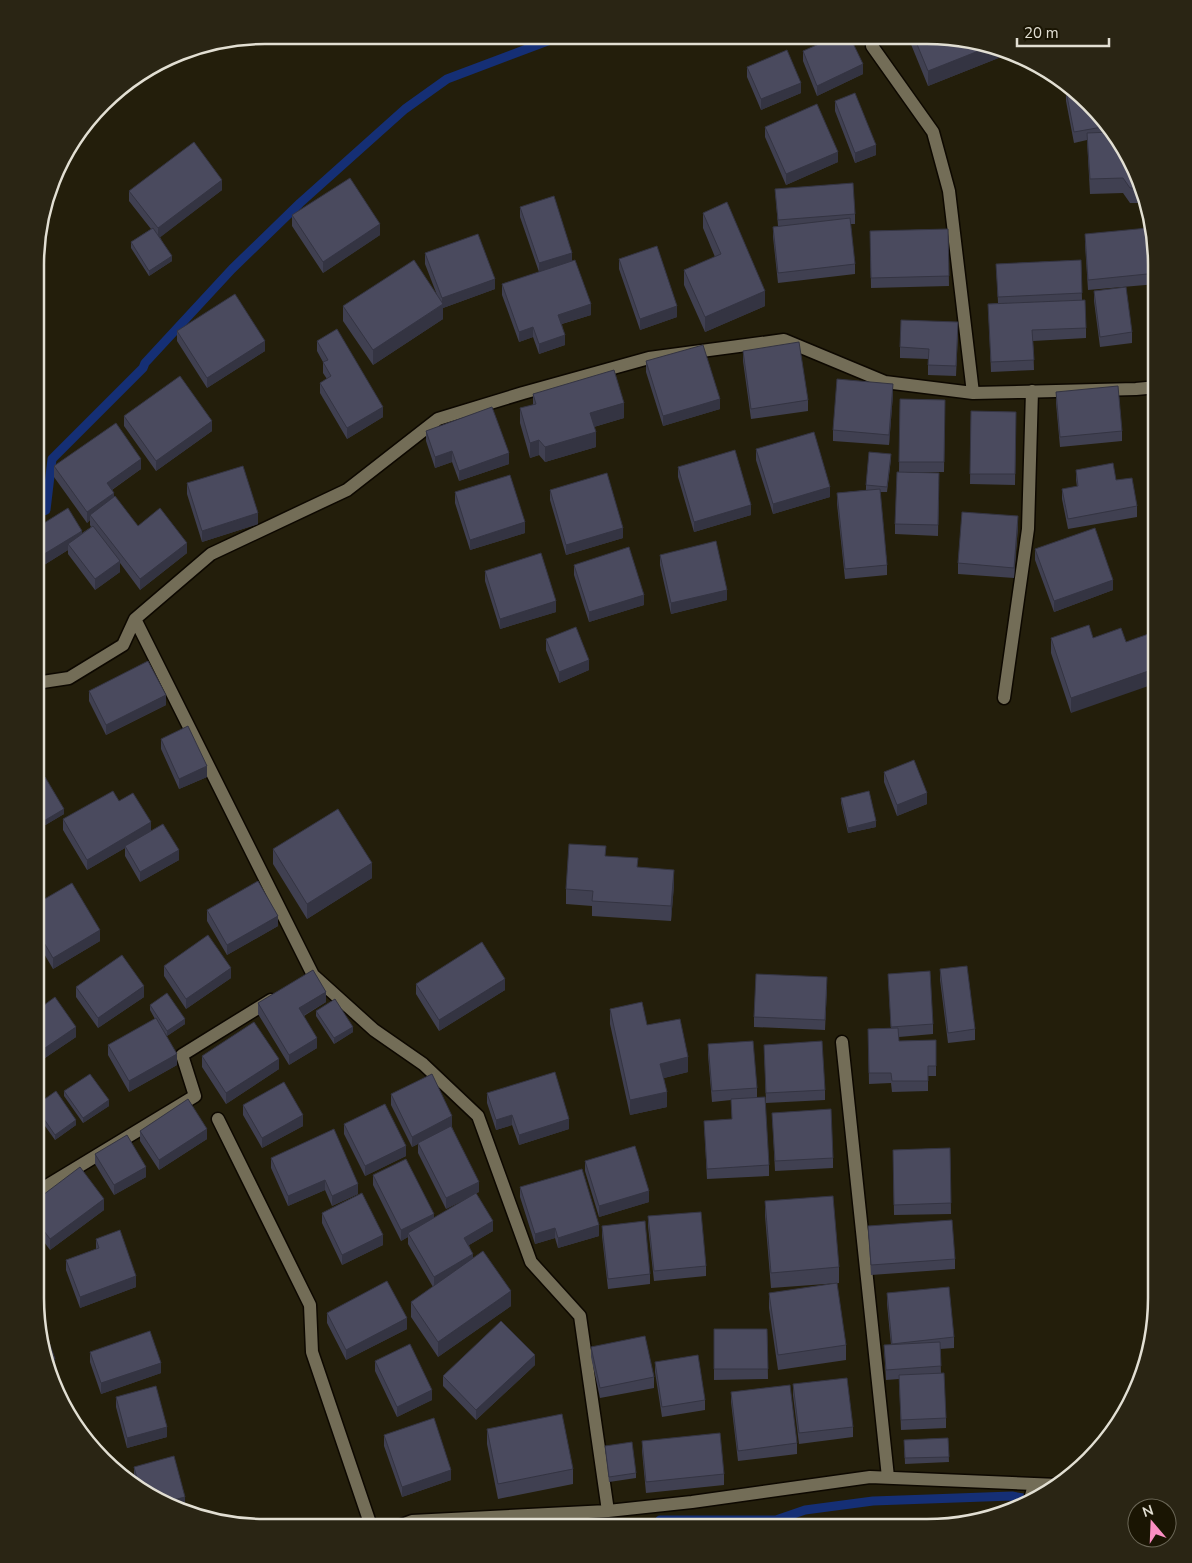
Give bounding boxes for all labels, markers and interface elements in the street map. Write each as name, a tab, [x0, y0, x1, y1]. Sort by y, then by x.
scale bar	[1017, 15, 1110, 47]
text: 20 m	[1024, 23, 1059, 43]
north arrow	[1127, 1498, 1177, 1548]
text: N	[1140, 1500, 1156, 1522]

